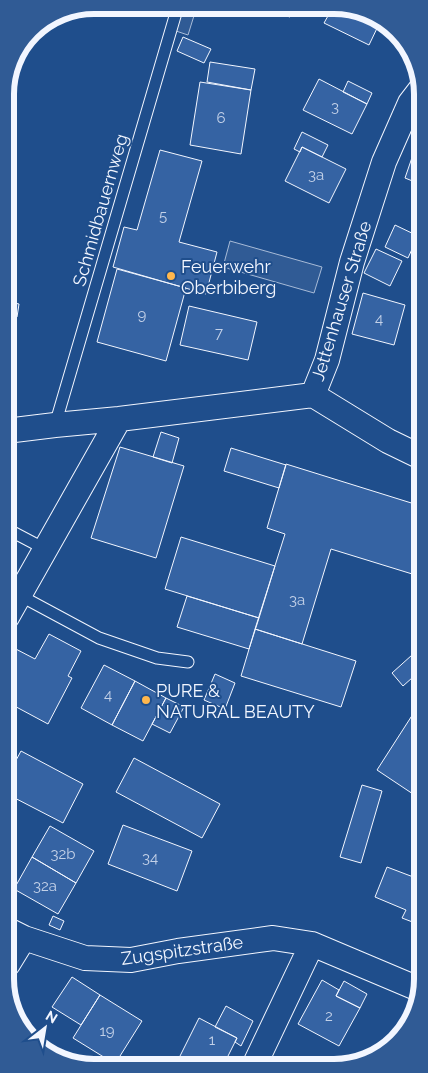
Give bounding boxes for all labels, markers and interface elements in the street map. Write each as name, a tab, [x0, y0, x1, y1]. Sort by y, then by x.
house number: 3	[331, 98, 339, 116]
house number: 6	[216, 109, 226, 127]
street label: Schmidbauernweg	[68, 131, 132, 289]
house number: 3a	[308, 166, 324, 184]
house number: 5	[159, 207, 167, 225]
street label: Jettenhauser Straße	[307, 218, 375, 383]
place label: Feuerwehr Oberbiberg	[181, 256, 276, 298]
marker: Feuerwehr Oberbiberg	[165, 270, 177, 282]
house number: 9	[138, 306, 147, 324]
house number: 4	[375, 310, 383, 328]
house number: 7	[215, 324, 223, 342]
house number: 3a	[289, 591, 305, 609]
place label: PURE & NATURAL BEAUTY	[156, 680, 315, 722]
house number: 4	[104, 686, 112, 704]
marker: PURE & NATURAL BEAUTY	[140, 694, 152, 706]
house number: 32b	[50, 845, 76, 863]
house number: 34	[142, 849, 158, 867]
house number: 32a	[33, 877, 57, 895]
street label: Zugspitzstraße	[120, 931, 245, 969]
north arrow	[20, 1003, 70, 1053]
text: N	[43, 1007, 60, 1026]
house number: 2	[325, 1007, 333, 1025]
house number: 19	[99, 1022, 115, 1040]
house number: 1	[209, 1031, 216, 1049]

